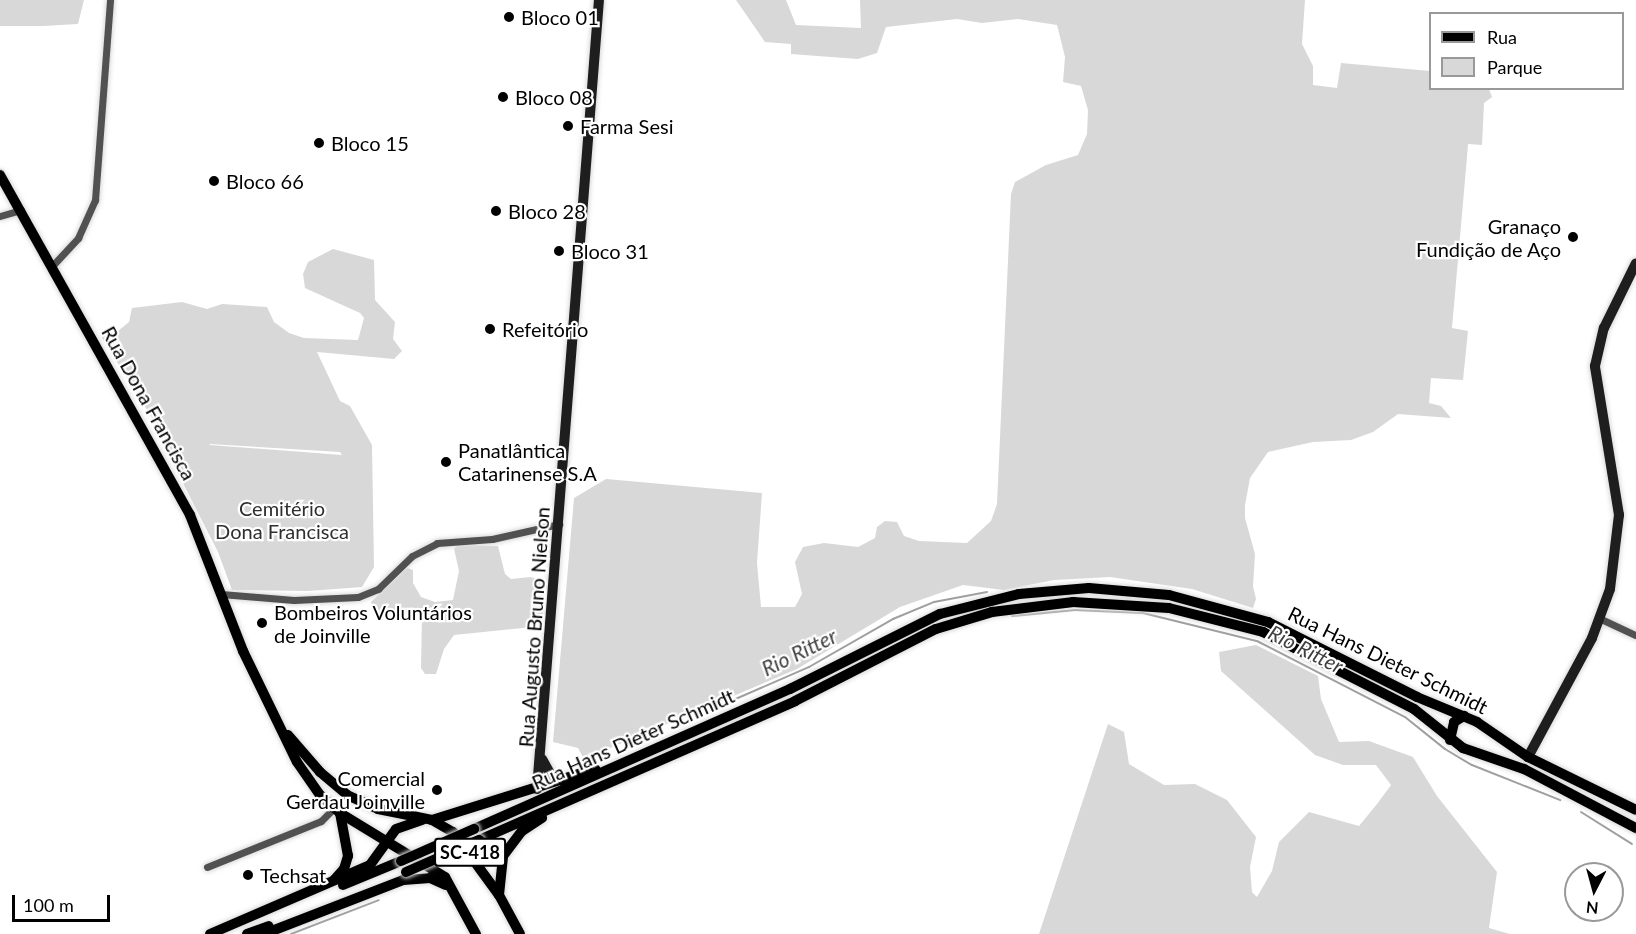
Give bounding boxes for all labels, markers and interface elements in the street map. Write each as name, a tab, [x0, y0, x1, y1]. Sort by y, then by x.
place label: Bloco 01	[521, 5, 599, 29]
marker: Bloco 01	[502, 10, 516, 24]
legend	[1429, 12, 1624, 90]
text: Rua	[1487, 26, 1517, 48]
text: Parque	[1487, 56, 1542, 78]
place label: Bloco 08	[515, 85, 593, 109]
marker: Bloco 08	[496, 90, 510, 104]
place label: Farma Sesi	[580, 114, 673, 138]
marker: Farma Sesi	[561, 119, 575, 133]
place label: Bloco 15	[331, 131, 409, 155]
marker: Bloco 15	[312, 136, 326, 150]
place label: Bloco 66	[226, 169, 304, 193]
marker: Bloco 66	[207, 174, 221, 188]
place label: Bloco 28	[508, 199, 586, 223]
marker: Bloco 28	[489, 204, 503, 218]
place label: Granaço Fundição de Aço	[1415, 214, 1561, 261]
marker: Granaço Fundição de Aço	[1566, 230, 1580, 244]
place label: Bloco 31	[571, 239, 649, 263]
marker: Bloco 31	[552, 244, 566, 258]
place label: Refeitório	[502, 317, 588, 341]
street label: Rua Dona Francisca	[97, 322, 201, 484]
marker: Refeitório	[483, 322, 497, 336]
place label: Panatlântica Catarinense S.A	[458, 438, 597, 485]
marker: Panatlântica Catarinense S.A	[439, 455, 453, 469]
park label: Cemitério Dona Francisca	[215, 497, 349, 544]
street label: Rua Augusto Bruno Nielson	[514, 506, 554, 748]
place label: Bombeiros Voluntários de Joinville	[274, 600, 473, 647]
street label: Rua Hans Dieter Schmidt	[1284, 601, 1492, 719]
marker: Bombeiros Voluntários de Joinville	[255, 616, 269, 630]
water label: Rio Ritter	[1264, 620, 1348, 678]
water label: Rio Ritter	[757, 623, 841, 681]
street label: Rua Hans Dieter Schmidt	[528, 683, 738, 795]
place label: Comercial Gerdau Joinville	[285, 766, 425, 813]
marker: Comercial Gerdau Joinville	[430, 783, 444, 797]
road number: SC-418	[434, 837, 506, 867]
north arrow	[1564, 862, 1624, 922]
place label: Techsat	[260, 863, 326, 887]
marker: Techsat	[241, 868, 255, 882]
scale bar	[15, 883, 112, 921]
text: 100 m	[23, 894, 74, 916]
text: N	[1585, 898, 1599, 919]

